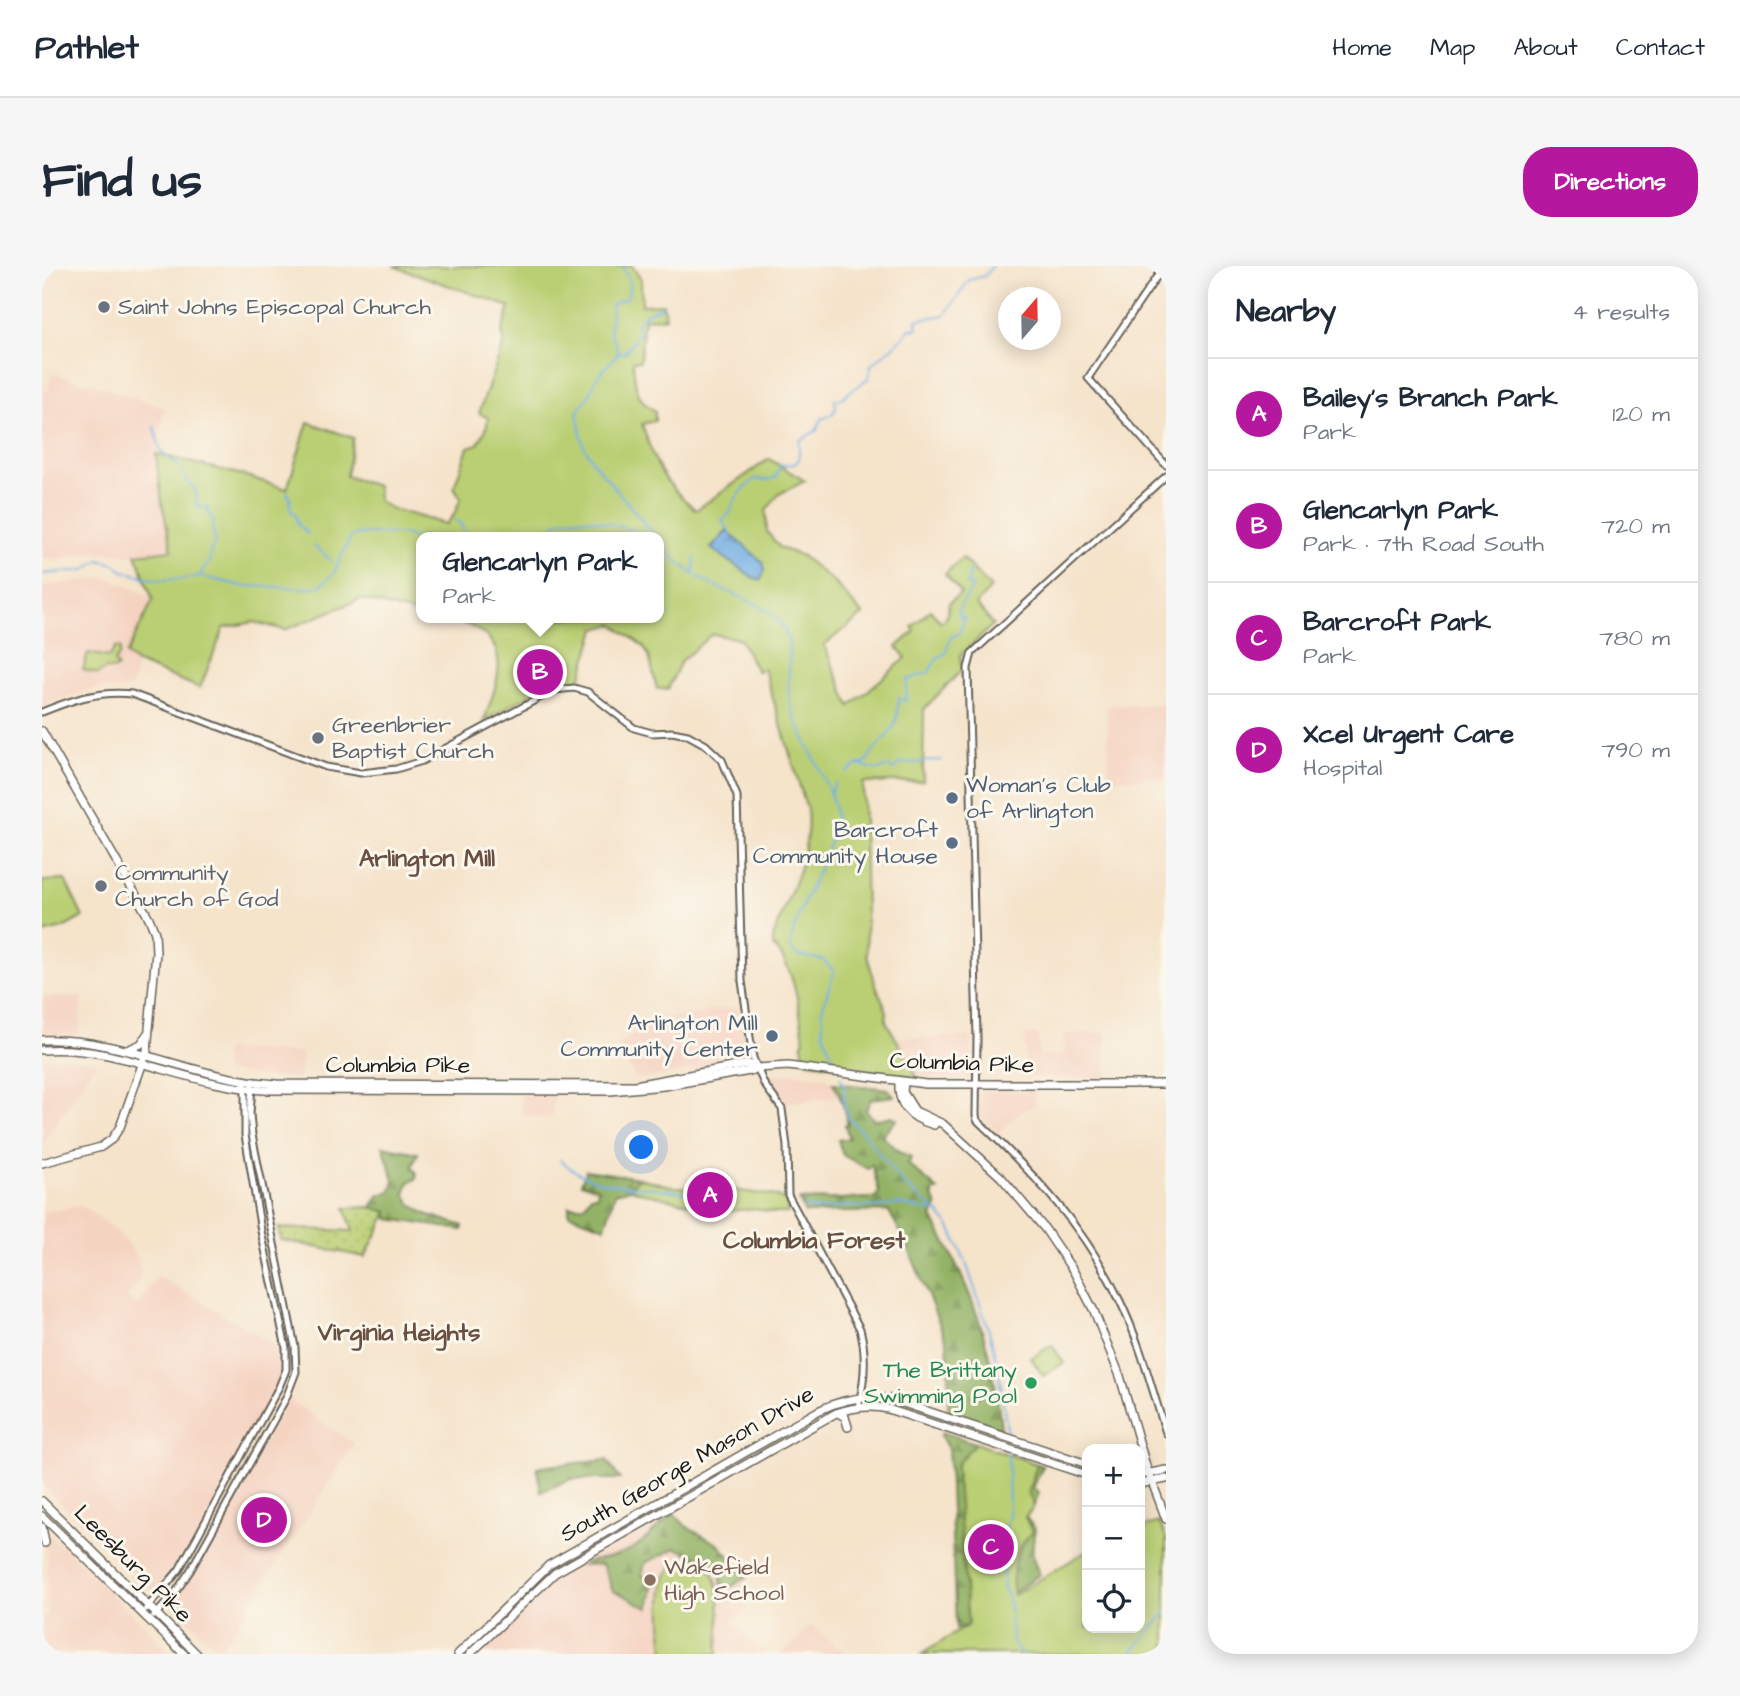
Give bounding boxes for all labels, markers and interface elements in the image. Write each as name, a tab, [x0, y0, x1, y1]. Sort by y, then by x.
text: Pathlet	[35, 25, 139, 71]
text: Home	[1332, 31, 1392, 65]
text: Map	[1430, 31, 1475, 65]
text: About	[1513, 31, 1578, 65]
text: Contact	[1616, 31, 1705, 65]
button: Directions	[1523, 147, 1698, 217]
text: Find us	[42, 148, 202, 216]
north arrow	[998, 287, 1061, 350]
place label: Saint Johns Episcopal Church	[118, 291, 432, 323]
text: Nearby	[1236, 291, 1336, 333]
text: 4 results	[1572, 296, 1670, 328]
marker: Saint Johns Episcopal Church	[96, 299, 112, 315]
text: Bailey's Branch Park	[1303, 380, 1558, 416]
text: A	[1252, 398, 1266, 430]
text: 120 m	[1612, 398, 1670, 430]
text: Park	[1303, 416, 1356, 448]
text: Glencarlyn Park	[1303, 492, 1498, 528]
text: B	[1251, 510, 1267, 542]
text: 720 m	[1601, 510, 1670, 542]
text: Park · 7th Road South	[1303, 528, 1544, 560]
popup	[416, 532, 664, 623]
text: Glencarlyn Park	[442, 544, 638, 580]
text: Park	[442, 580, 496, 612]
text: Barcroft Park	[1303, 604, 1491, 640]
text: C	[1251, 622, 1267, 654]
text: 780 m	[1599, 622, 1670, 654]
text: Park	[1303, 640, 1356, 672]
pin: B	[517, 646, 563, 698]
place label: Greenbrier Baptist Church	[332, 709, 494, 767]
text: Xcel Urgent Care	[1303, 716, 1514, 752]
marker: Greenbrier Baptist Church	[310, 730, 326, 746]
text: D	[1252, 734, 1266, 766]
text: 790 m	[1601, 734, 1670, 766]
text: Hospital	[1303, 752, 1382, 784]
place label: Woman's Club of Arlington	[966, 769, 1111, 828]
marker: Woman's Club of Arlington	[944, 790, 960, 806]
place label: Barcroft Community House	[753, 814, 939, 873]
marker: Barcroft Community House	[944, 835, 960, 851]
district label: Arlington Mill	[359, 842, 495, 877]
place label: Community Church of God	[115, 857, 279, 915]
marker: Community Church of God	[93, 878, 109, 894]
place label: Arlington Mill Community Center	[561, 1007, 758, 1066]
marker: Arlington Mill Community Center	[764, 1028, 780, 1044]
street label: Columbia Pike	[889, 1044, 1035, 1082]
street label: Columbia Pike	[326, 1049, 470, 1081]
your location	[624, 1130, 658, 1164]
pin: A	[687, 1169, 733, 1221]
district label: Columbia Forest	[723, 1224, 905, 1258]
district label: Virginia Heights	[317, 1316, 480, 1351]
place label: The Brittany Swimming Pool	[864, 1354, 1017, 1413]
marker: The Brittany Swimming Pool	[1023, 1375, 1039, 1391]
street label: South George Mason Drive	[554, 1378, 820, 1551]
map controls	[1082, 1444, 1145, 1633]
button: +	[1082, 1444, 1145, 1507]
pin: D	[241, 1494, 287, 1546]
street label: Leesburg Pike	[66, 1498, 199, 1631]
button: −	[1082, 1507, 1145, 1570]
pin: C	[968, 1521, 1014, 1573]
place label: Wakefield High School	[664, 1551, 784, 1610]
button: locate	[1082, 1570, 1145, 1633]
marker: Wakefield High School	[642, 1572, 658, 1588]

